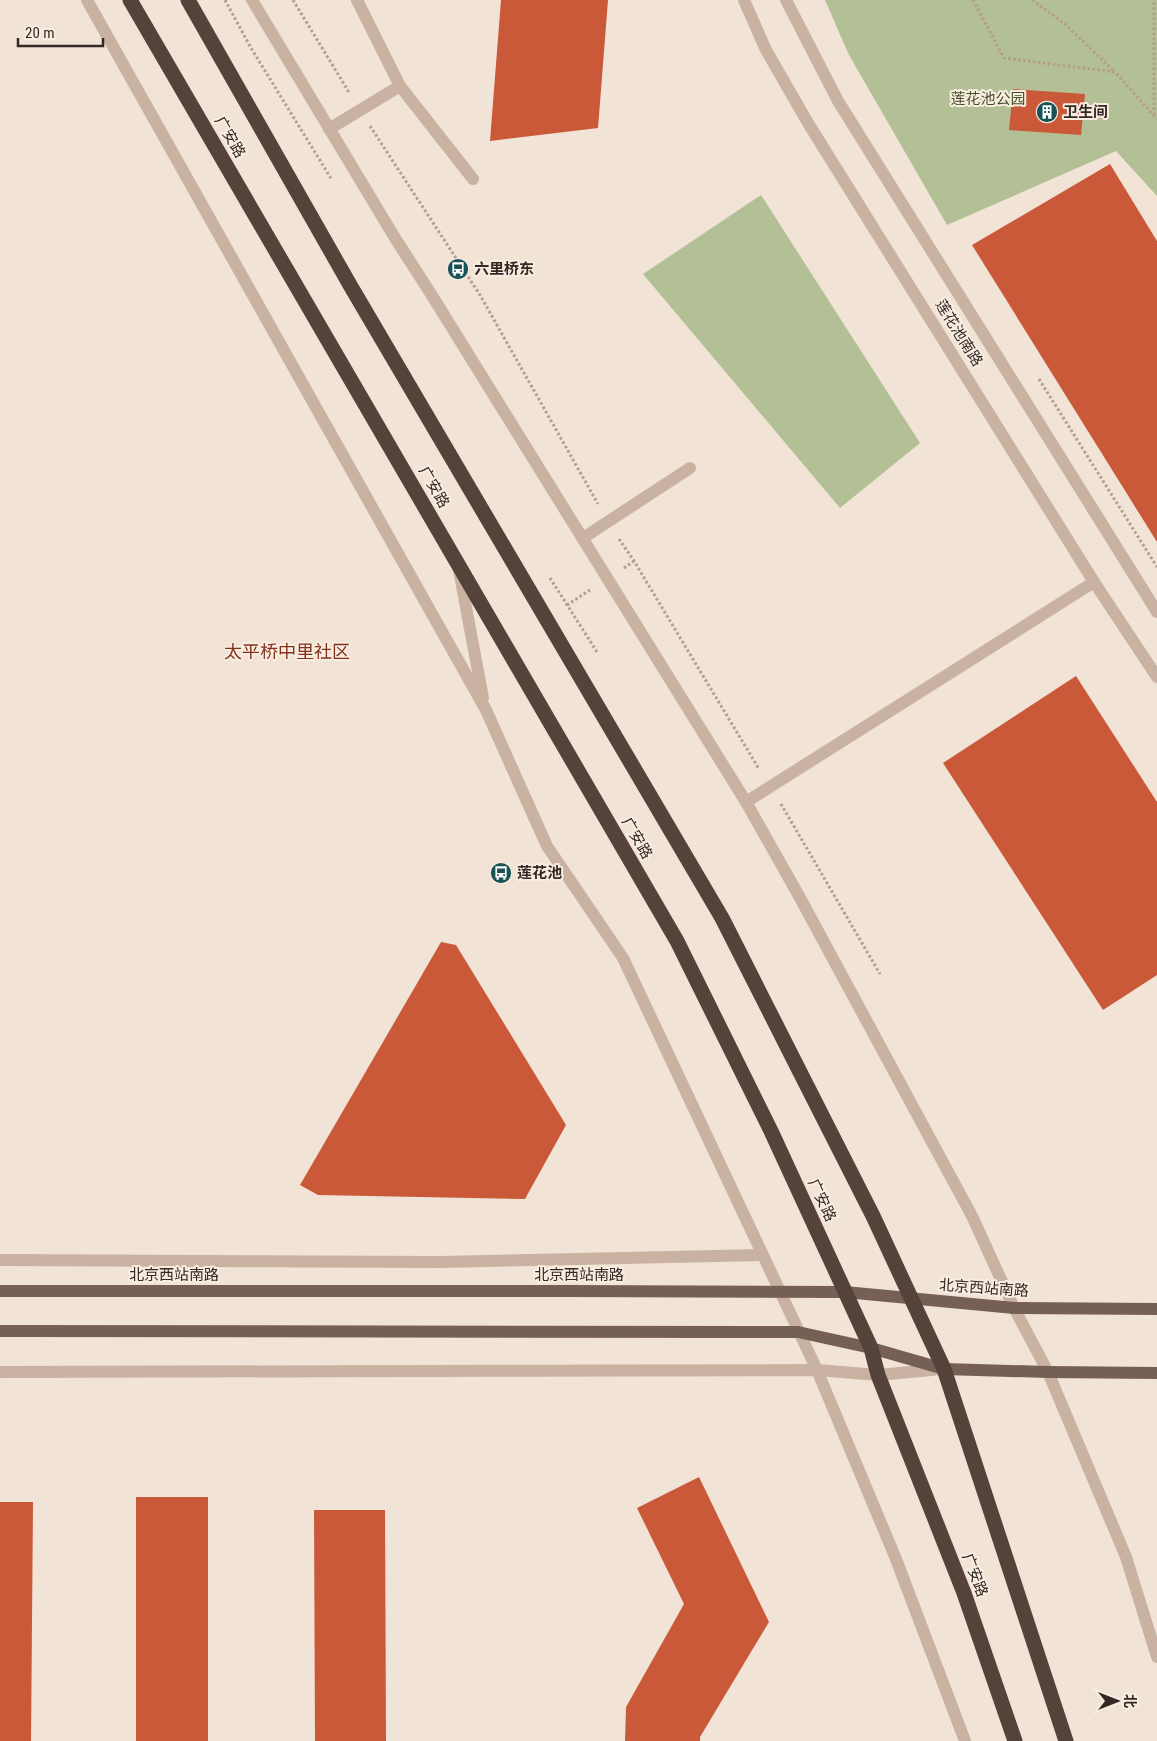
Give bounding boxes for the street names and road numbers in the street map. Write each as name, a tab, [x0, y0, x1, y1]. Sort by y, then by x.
street label: 广安路	[211, 113, 249, 161]
street label: 莲花池南路	[931, 296, 987, 370]
street label: 广安路	[415, 463, 453, 511]
street label: 广安路	[618, 814, 656, 862]
street label: 广安路	[804, 1176, 840, 1224]
street label: 北京西站南路	[129, 1266, 219, 1284]
street label: 北京西站南路	[534, 1266, 624, 1284]
street label: 北京西站南路	[938, 1276, 1030, 1300]
street label: 广安路	[959, 1551, 991, 1599]

